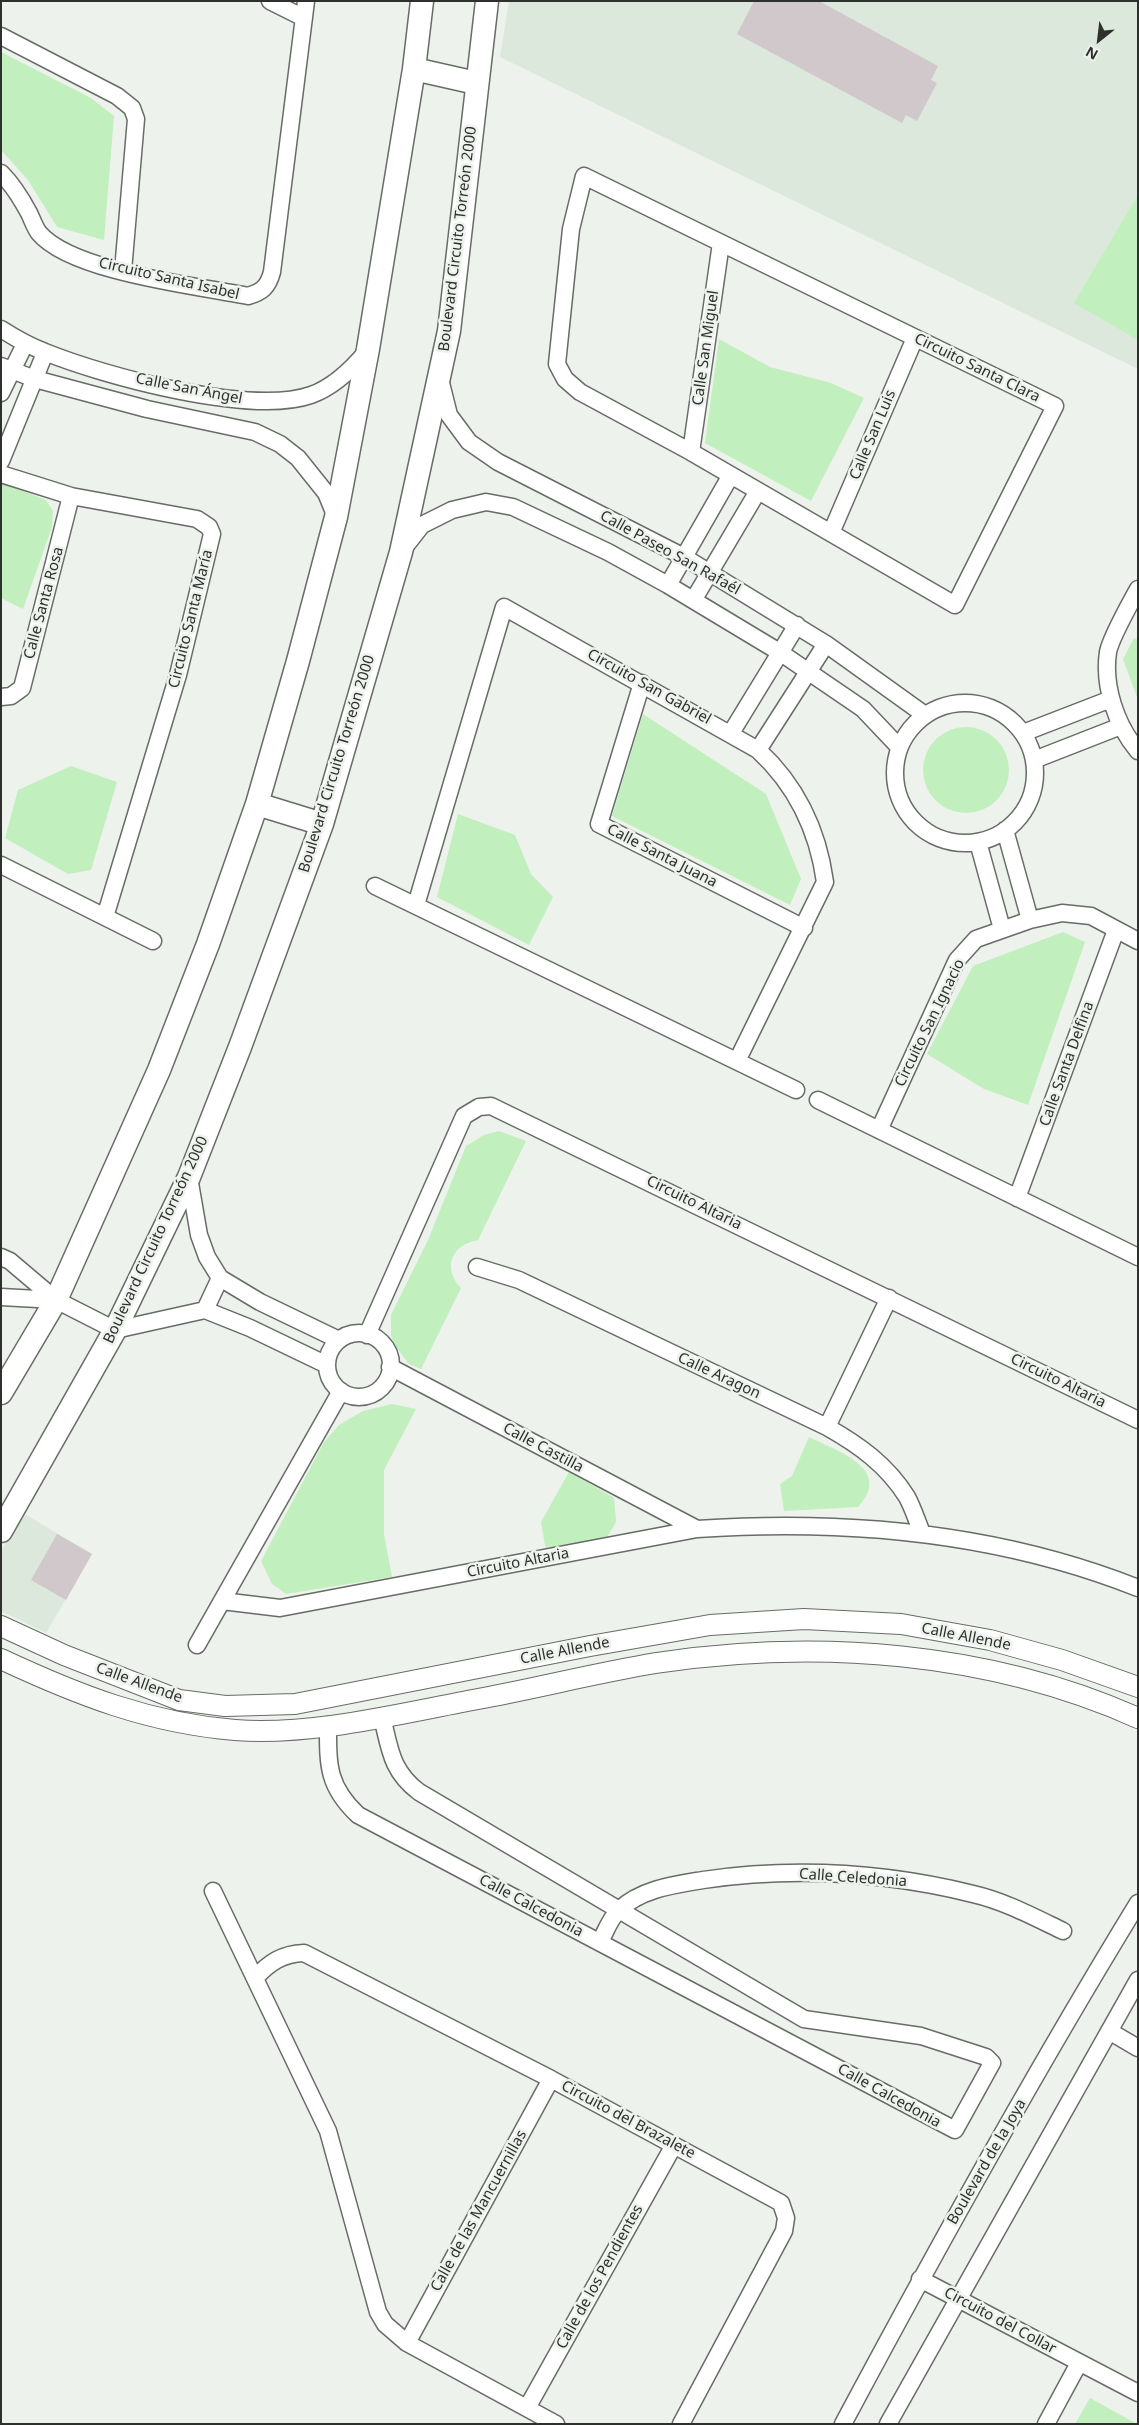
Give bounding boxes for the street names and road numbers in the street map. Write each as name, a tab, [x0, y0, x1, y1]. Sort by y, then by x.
street label: Boulevard Circuito Torreón 2000	[435, 125, 481, 353]
street label: Circuito Santa Isabel	[97, 254, 241, 304]
street label: Calle San Miguel	[689, 289, 723, 407]
street label: Circuito Santa Clara	[911, 330, 1043, 406]
street label: Calle San Ángel	[134, 370, 244, 408]
street label: Calle San Luis	[846, 387, 900, 483]
street label: Calle Paseo San Rafaél	[597, 507, 743, 599]
street label: Calle Santa Rosa	[20, 545, 68, 661]
street label: Circuito Santa María	[165, 548, 217, 690]
street label: Circuito San Gabriel	[584, 645, 714, 729]
street label: Boulevard Circuito Torreón 2000	[295, 653, 379, 875]
street label: Calle Santa Juana	[604, 820, 720, 892]
street label: Circuito San Ignacio	[891, 956, 969, 1090]
street label: Calle Santa Delfina	[1036, 999, 1098, 1129]
street label: Boulevard Circuito Torreón 2000	[100, 1133, 212, 1347]
street label: Circuito Altaria	[643, 1172, 745, 1234]
street label: Calle Aragon	[675, 1349, 763, 1403]
street label: Circuito Altaria	[1007, 1350, 1109, 1412]
street label: Calle Castilla	[500, 1419, 586, 1477]
street label: Circuito Altaria	[465, 1544, 571, 1582]
street label: Calle Allende	[920, 1620, 1012, 1654]
street label: Calle Allende	[519, 1634, 611, 1668]
street label: Calle Allende	[93, 1659, 185, 1707]
street label: Calle Celedonia	[798, 1865, 908, 1891]
street label: Calle Calcedonia	[476, 1871, 586, 1941]
street label: Calle Calcedonia	[834, 2060, 944, 2132]
street label: Circuito del Brazalete	[558, 2077, 698, 2163]
street label: Boulevard de la Joya	[944, 2096, 1030, 2228]
street label: Calle de las Mancuernillas	[427, 2127, 531, 2295]
street label: Calle de los Pendientes	[553, 2202, 647, 2352]
street label: Circuito del Collar	[941, 2284, 1059, 2358]

